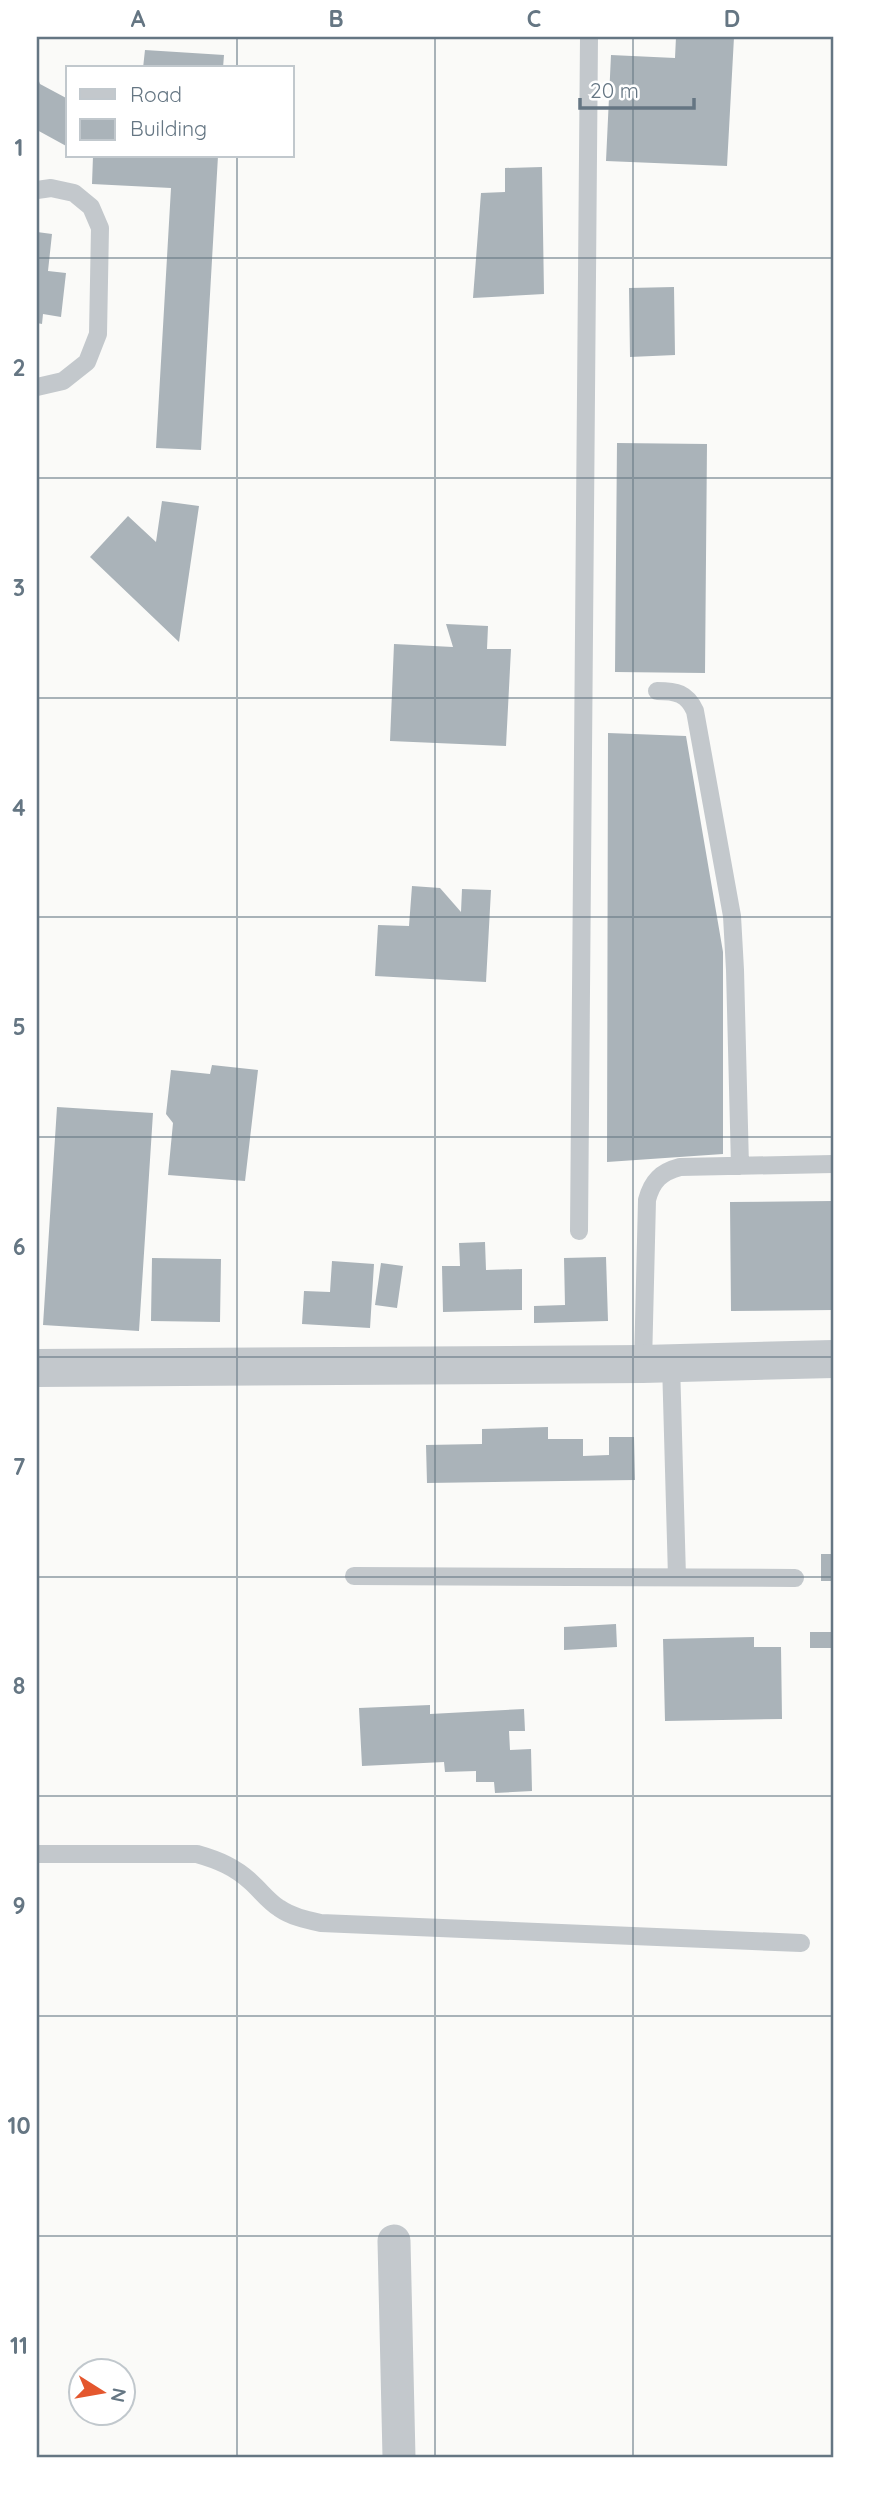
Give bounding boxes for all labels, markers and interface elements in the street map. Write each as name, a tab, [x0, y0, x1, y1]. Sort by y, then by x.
text: A	[131, 4, 146, 33]
text: B	[328, 4, 344, 33]
text: C	[527, 4, 541, 33]
text: D	[724, 4, 740, 33]
legend	[66, 66, 294, 158]
scale bar	[580, 66, 693, 110]
text: 20 m	[590, 77, 639, 103]
text: Road	[130, 81, 182, 107]
text: Building	[130, 115, 207, 141]
text: 1	[15, 133, 23, 162]
text: 2	[12, 353, 26, 382]
text: 3	[13, 573, 25, 602]
text: 4	[12, 793, 26, 822]
text: 5	[12, 1012, 26, 1041]
text: 6	[13, 1232, 25, 1261]
text: 7	[13, 1452, 26, 1481]
text: 8	[13, 1671, 25, 1700]
text: 9	[12, 1891, 26, 1920]
text: 10	[7, 2111, 31, 2140]
text: 11	[10, 2331, 28, 2360]
north arrow	[66, 2358, 136, 2428]
text: N	[106, 2386, 132, 2404]

